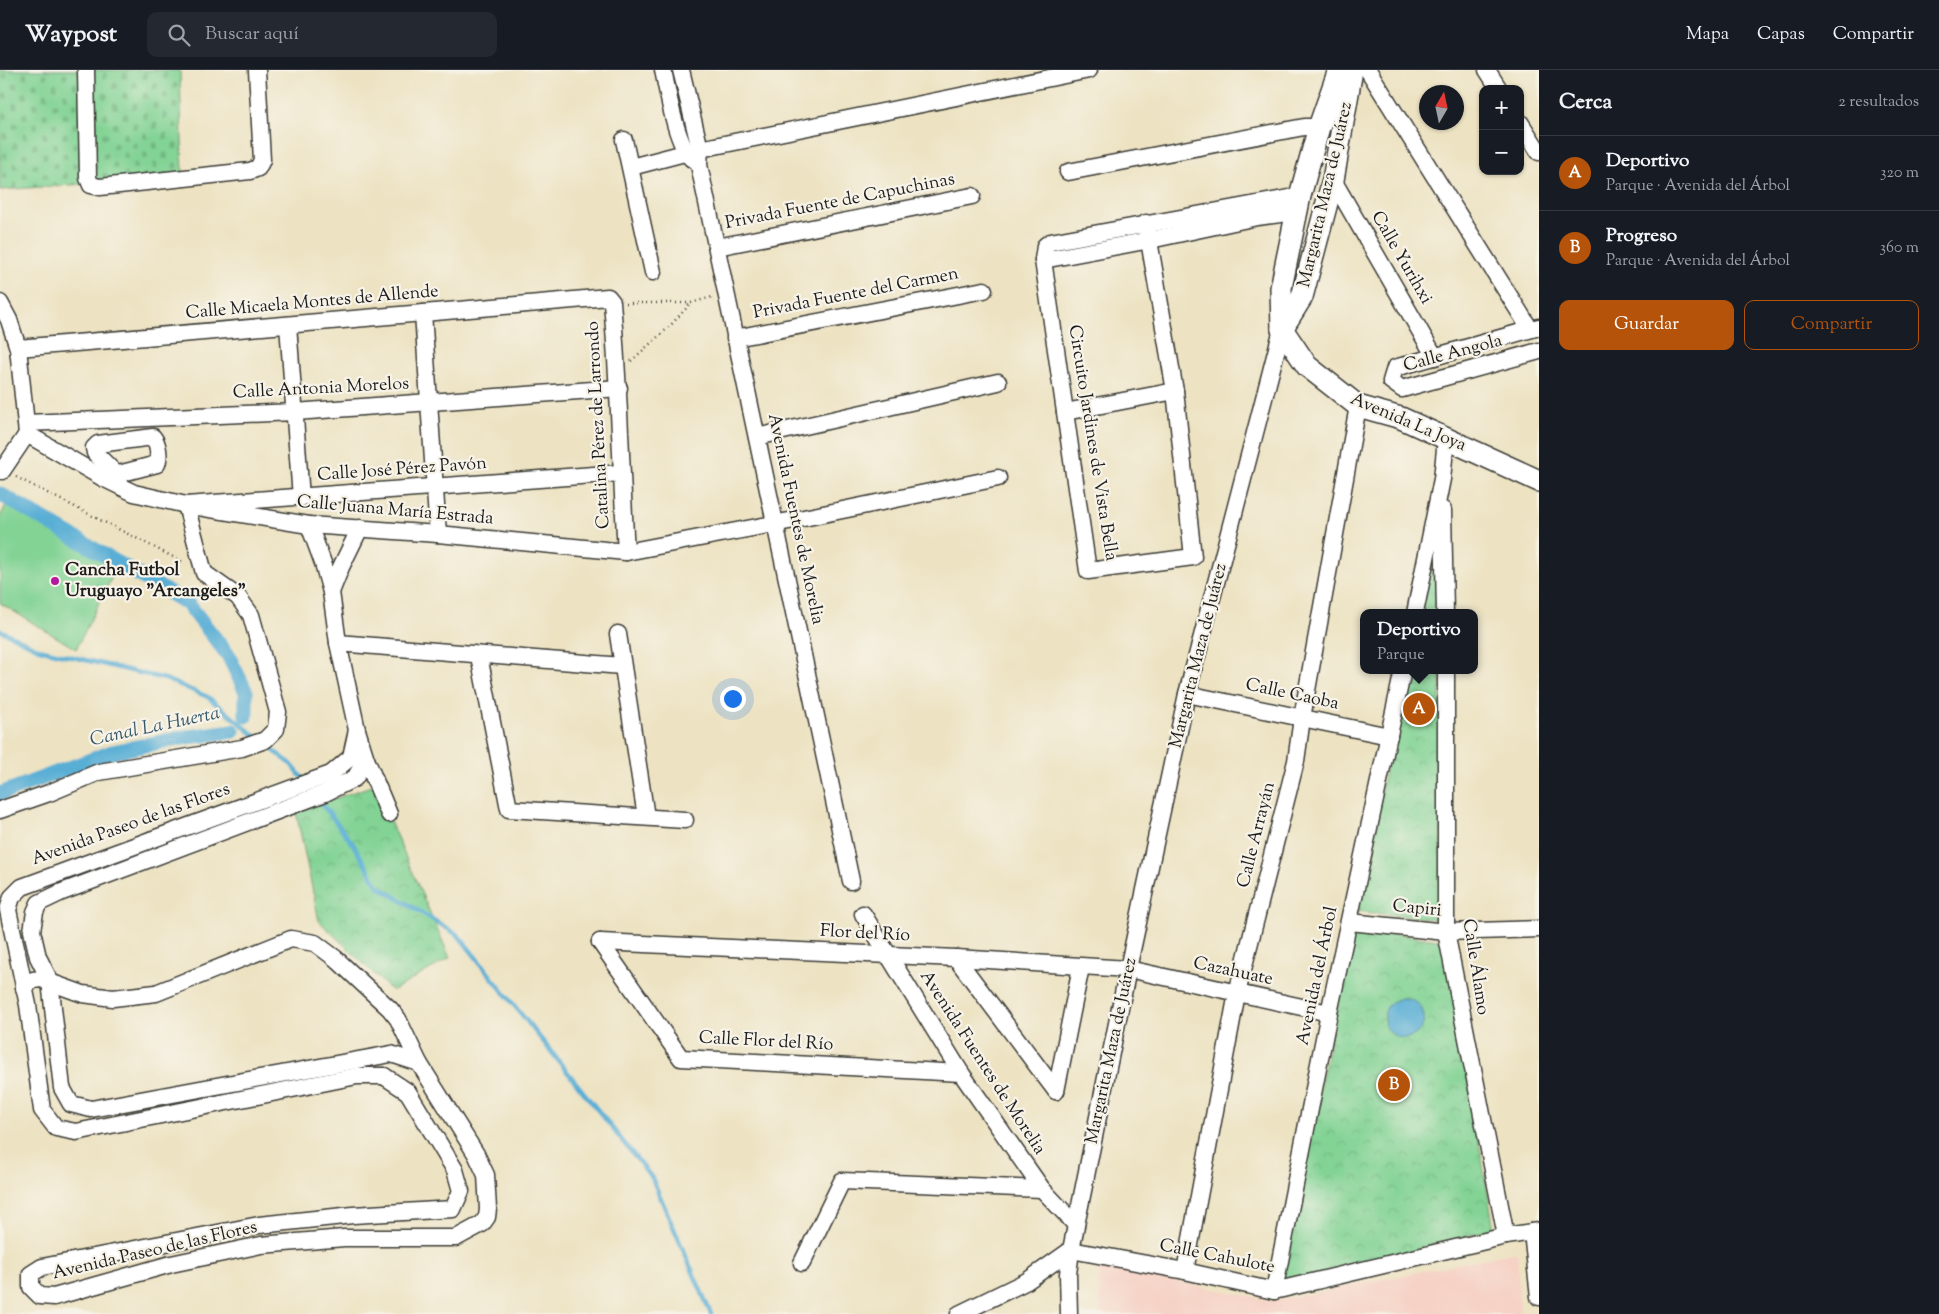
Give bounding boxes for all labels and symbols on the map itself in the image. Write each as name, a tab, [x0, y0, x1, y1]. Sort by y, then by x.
north arrow	[1419, 85, 1464, 130]
street label: Margarita Maza de Juárez	[1292, 99, 1360, 290]
street label: Privada Fuente de Capuchinas	[723, 167, 957, 237]
street label: Calle Yurihxi	[1364, 206, 1438, 310]
street label: Privada Fuente del Carmen	[751, 261, 961, 327]
street label: Calle Micaela Montes de Allende	[184, 279, 440, 327]
street label: Catalina Pérez de Larrondo	[581, 320, 617, 530]
street label: Circuito Jardines de Vista Bella	[1060, 323, 1124, 563]
street label: Calle Angola	[1401, 328, 1505, 380]
street label: Calle Antonia Morelos	[232, 371, 410, 407]
street label: Avenida La Joya	[1346, 387, 1470, 459]
street label: Avenida Fuentes de Morelia	[760, 411, 830, 627]
street label: Calle José Pérez Pavón	[316, 451, 488, 489]
street label: Calle Juana María Estrada	[296, 489, 494, 533]
place label: Cancha Futbol Uruguayo "Arcangeles"	[65, 558, 246, 605]
street label: Margarita Maza de Juárez	[1163, 561, 1235, 751]
marker: Cancha Futbol Uruguayo "Arcangeles"	[49, 575, 61, 587]
street label: Calle Caoba	[1243, 672, 1341, 718]
your location	[720, 686, 746, 712]
pin: A	[1403, 690, 1435, 728]
water label: Canal La Huerta	[88, 700, 223, 754]
street label: Avenida Paseo de las Flores	[28, 777, 234, 873]
street label: Calle Arrayán	[1231, 779, 1283, 891]
street label: Capiri	[1391, 893, 1443, 925]
street label: Avenida del Árbol	[1291, 904, 1345, 1048]
street label: Calle Álamo	[1455, 917, 1495, 1017]
street label: Flor del Río	[819, 919, 911, 949]
street label: Cazahuate	[1191, 951, 1275, 993]
street label: Margarita Maza de Juárez	[1080, 955, 1144, 1147]
street label: Avenida Fuentes de Morelia	[913, 966, 1051, 1160]
street label: Calle Flor del Río	[698, 1025, 834, 1059]
pin: B	[1378, 1066, 1410, 1104]
street label: Avenida Paseo de las Flores	[50, 1215, 260, 1287]
street label: Calle Cahulote	[1157, 1233, 1277, 1281]

